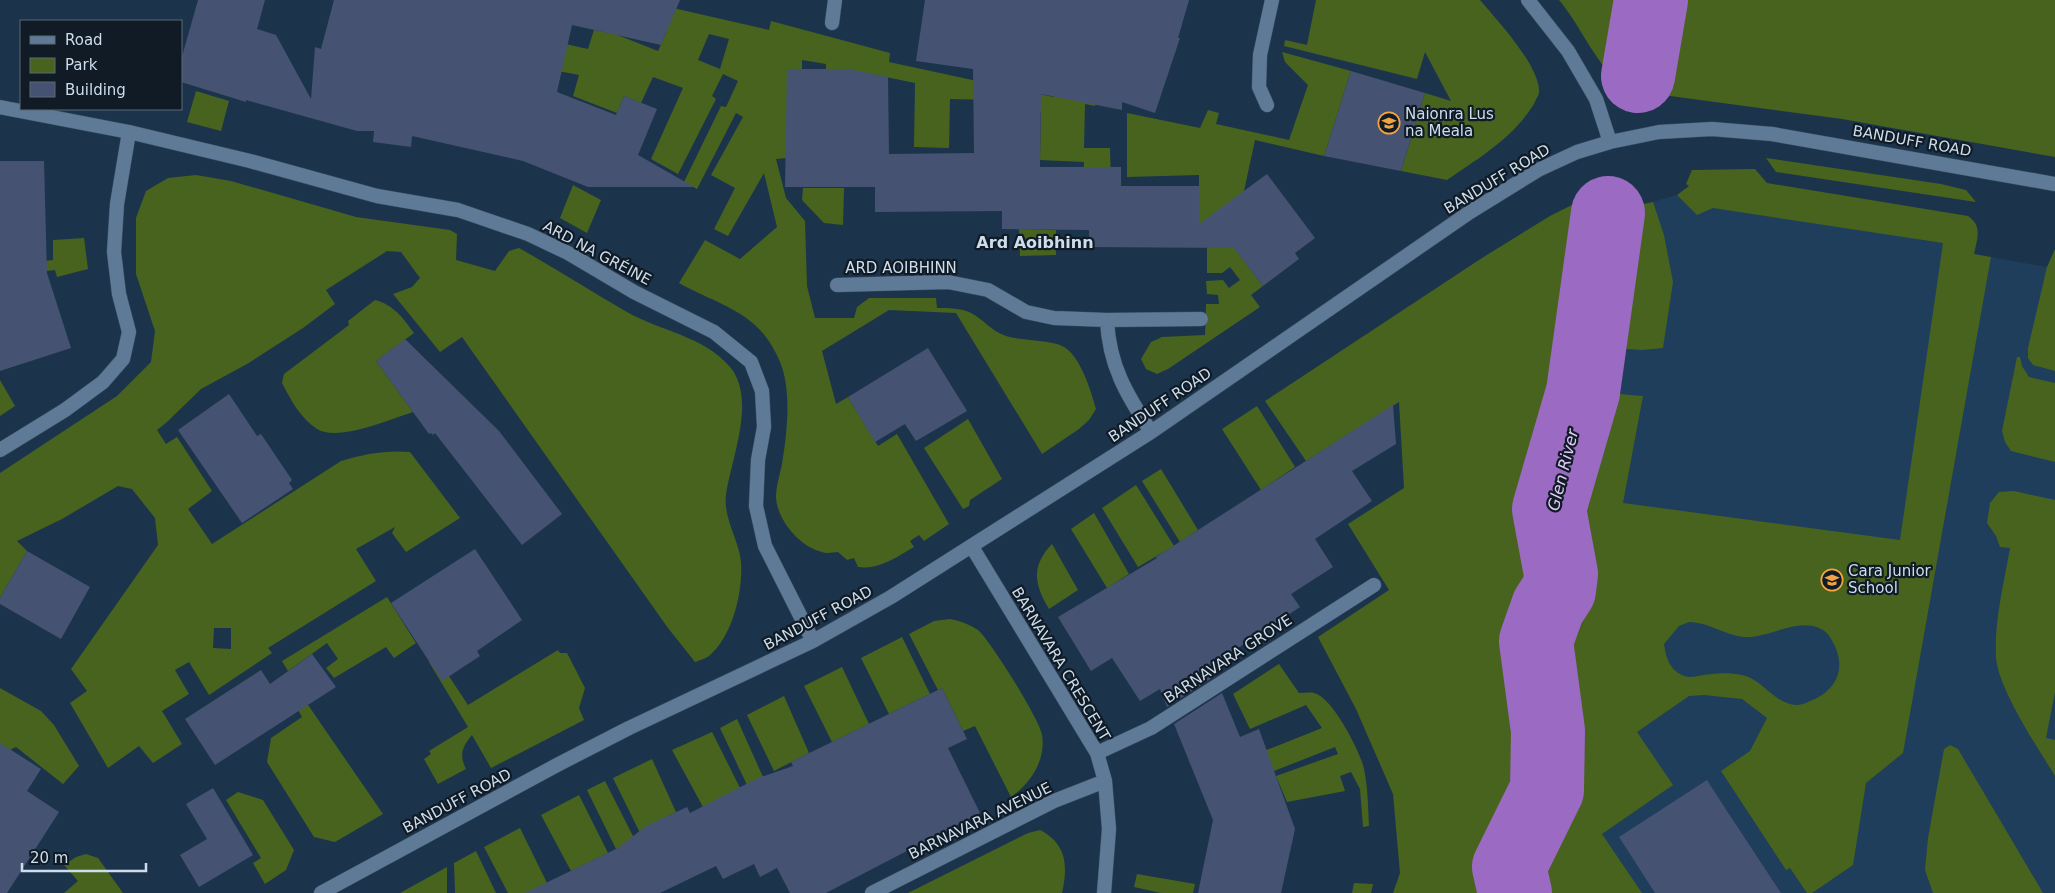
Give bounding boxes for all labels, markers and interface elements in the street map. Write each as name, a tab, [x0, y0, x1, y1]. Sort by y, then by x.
legend	[20, 20, 182, 110]
text: Road	[65, 31, 103, 49]
text: Park	[65, 56, 98, 74]
text: Building	[65, 81, 126, 99]
place label: Naionra Lus na Meala	[1405, 105, 1494, 140]
school or university icon: Naionra Lus na Meala	[1377, 111, 1401, 135]
street label: BANDUFF ROAD	[1851, 122, 1973, 160]
street label: BANDUFF ROAD	[1441, 140, 1553, 218]
street label: ARD NA GRÉINE	[540, 216, 655, 289]
district label: Ard Aoibhinn	[976, 233, 1094, 252]
street label: ARD AOIBHINN	[845, 259, 957, 277]
street label: BANDUFF ROAD	[1105, 364, 1215, 446]
water label: Glen River	[1544, 426, 1583, 513]
place label: Cara Junior School	[1848, 562, 1932, 597]
school or university icon: Cara Junior School	[1820, 568, 1844, 592]
street label: BANDUFF ROAD	[761, 582, 875, 654]
street label: BARNAVARA CRESCENT	[1008, 584, 1115, 745]
street label: BARNAVARA GROVE	[1161, 611, 1295, 707]
street label: BANDUFF ROAD	[400, 765, 514, 837]
street label: BARNAVARA AVENUE	[906, 779, 1054, 863]
scale bar	[22, 840, 146, 872]
text: 20 m	[30, 849, 68, 867]

